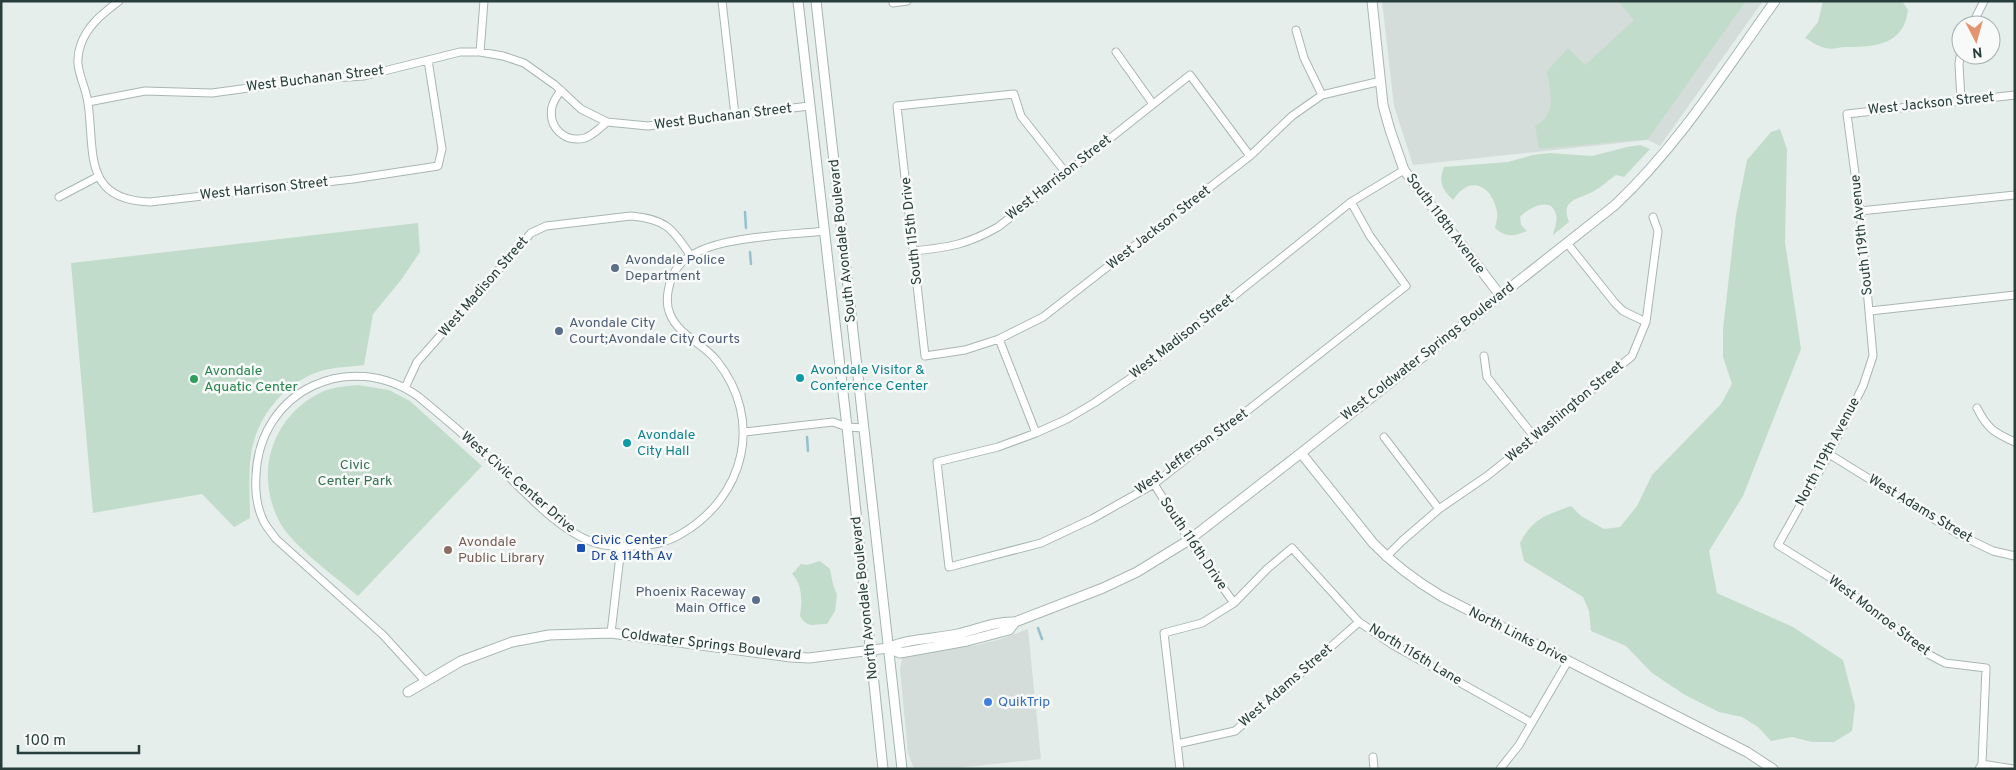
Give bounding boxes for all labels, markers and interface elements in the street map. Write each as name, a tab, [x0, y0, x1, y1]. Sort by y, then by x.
north arrow	[1951, 15, 2001, 65]
text: N	[1971, 42, 1983, 60]
street label: West Buchanan Street	[245, 62, 385, 96]
street label: West Jackson Street	[1867, 89, 1995, 119]
street label: West Buchanan Street	[653, 100, 793, 134]
street label: West Harrison Street	[1003, 132, 1115, 224]
street label: South Avondale Boulevard	[826, 158, 860, 324]
street label: South 118th Avenue	[1402, 170, 1488, 278]
street label: West Harrison Street	[199, 174, 329, 204]
street label: South 119th Avenue	[1847, 174, 1877, 296]
street label: South 115th Drive	[898, 176, 926, 286]
street label: West Jackson Street	[1104, 182, 1214, 274]
street label: West Madison Street	[436, 233, 532, 341]
place label: Avondale Police Department	[625, 252, 725, 285]
marker: Avondale Police Department	[609, 262, 621, 274]
street label: West Coldwater Springs Boulevard	[1338, 279, 1518, 425]
street label: West Madison Street	[1126, 291, 1238, 383]
place label: Avondale City Court;Avondale City Courts	[569, 315, 740, 348]
marker: Avondale City Court;Avondale City Courts	[553, 325, 565, 337]
street label: West Washington Street	[1502, 358, 1628, 466]
place label: Avondale Visitor & Conference Center	[810, 362, 929, 395]
place label: Avondale Aquatic Center	[204, 363, 299, 396]
marker: Avondale Visitor & Conference Center	[794, 372, 806, 384]
marker: Avondale Aquatic Center	[188, 373, 200, 385]
street label: North 119th Avenue	[1792, 395, 1864, 509]
street label: West Jefferson Street	[1132, 405, 1252, 499]
place label: Avondale City Hall	[637, 427, 695, 460]
street label: West Civic Center Drive	[457, 428, 579, 538]
marker: Avondale City Hall	[621, 437, 633, 449]
park label: Civic Center Park	[318, 457, 392, 490]
street label: West Adams Street	[1865, 471, 1975, 547]
street label: South 116th Drive	[1156, 494, 1230, 594]
street label: North Avondale Boulevard	[848, 516, 882, 680]
place label: Civic Center Dr & 114th Av	[591, 532, 673, 565]
place label: Avondale Public Library	[458, 534, 545, 567]
marker: Civic Center Dr & 114th Av	[575, 542, 587, 554]
marker: Avondale Public Library	[442, 544, 454, 556]
street label: West Monroe Street	[1825, 572, 1933, 660]
place label: Phoenix Raceway Main Office	[636, 584, 746, 617]
marker: Phoenix Raceway Main Office	[750, 594, 762, 606]
street label: North Links Drive	[1466, 604, 1570, 668]
street label: North 116th Lane	[1365, 621, 1465, 689]
street label: Coldwater Springs Boulevard	[620, 626, 802, 664]
street label: West Adams Street	[1236, 641, 1336, 731]
place label: QuikTrip	[998, 694, 1050, 711]
marker: QuikTrip	[982, 696, 994, 708]
scale bar	[18, 722, 139, 754]
text: 100 m	[25, 732, 66, 751]

